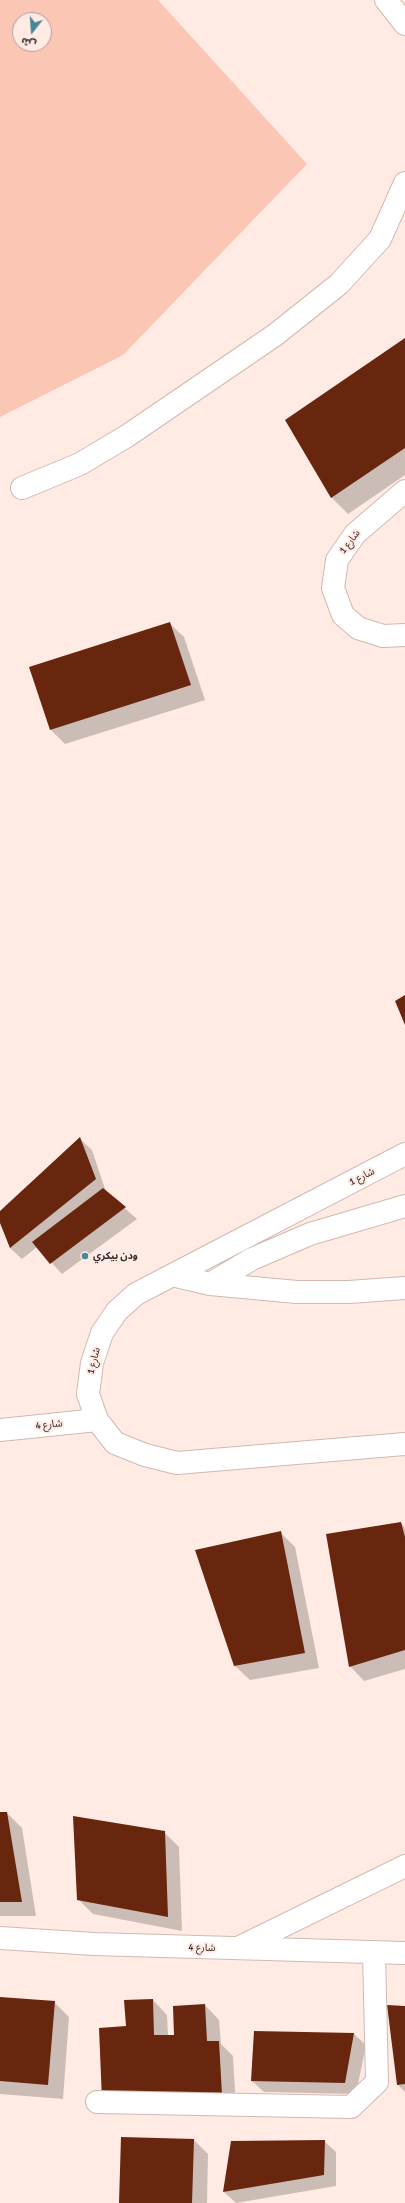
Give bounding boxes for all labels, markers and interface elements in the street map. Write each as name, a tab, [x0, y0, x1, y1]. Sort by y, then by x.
north arrow	[12, 12, 52, 52]
text: ش	[20, 35, 38, 51]
street label: شارع 1	[337, 528, 363, 556]
street label: شارع 1	[347, 1166, 377, 1188]
place label: ودن بيكري	[93, 1250, 138, 1262]
marker: ودن بيكري	[80, 1251, 90, 1261]
street label: شارع 1	[85, 1346, 103, 1376]
street label: شارع 4	[35, 1418, 63, 1432]
street label: شارع 4	[188, 1942, 216, 1954]

